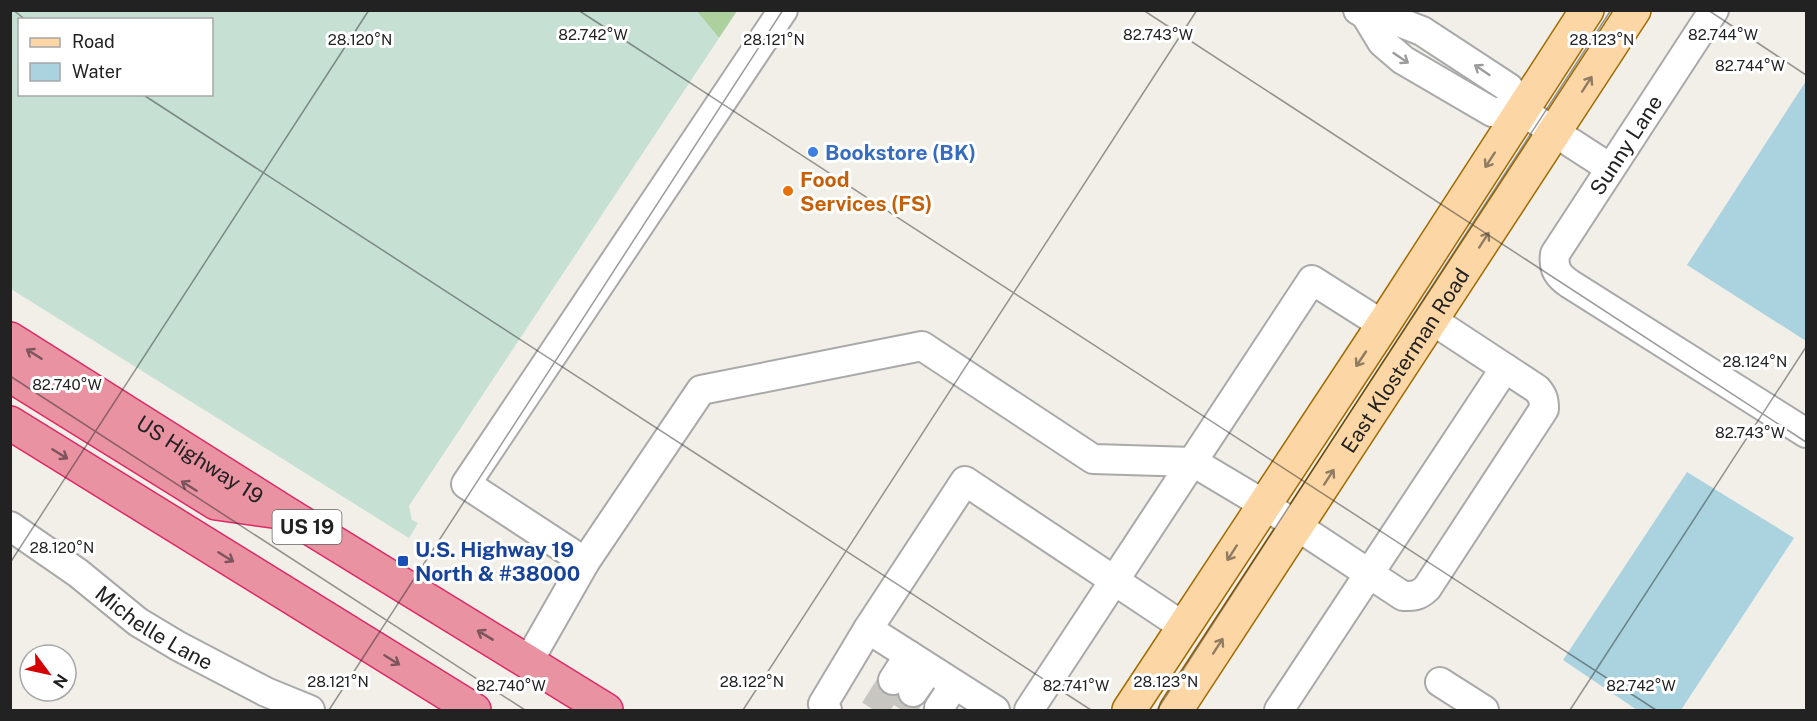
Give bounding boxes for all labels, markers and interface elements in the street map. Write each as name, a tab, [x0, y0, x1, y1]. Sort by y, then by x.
legend	[18, 18, 213, 96]
text: 82.742°W	[558, 26, 628, 43]
text: 82.743°W	[1123, 26, 1193, 43]
text: 82.744°W	[1688, 26, 1758, 43]
text: Road	[72, 31, 115, 52]
text: 28.120°N	[328, 31, 392, 48]
text: 28.121°N	[743, 31, 805, 48]
text: 28.123°N	[1570, 31, 1634, 48]
one-way arrow	[1393, 52, 1409, 64]
text: 82.744°W	[1715, 57, 1785, 74]
text: Water	[72, 61, 122, 82]
one-way arrow	[1474, 64, 1491, 76]
one-way arrow	[1581, 76, 1593, 92]
street label: Sunny Lane	[1584, 90, 1668, 200]
place label: Bookstore (BK)	[825, 140, 976, 165]
marker: Bookstore (BK)	[806, 145, 820, 159]
one-way arrow	[1484, 151, 1496, 168]
place label: Food Services (FS)	[800, 167, 932, 216]
marker: Food Services (FS)	[781, 184, 795, 198]
one-way arrow	[1479, 232, 1491, 249]
street label: East Klosterman Road	[1335, 263, 1474, 457]
one-way arrow	[26, 348, 43, 360]
one-way arrow	[1355, 350, 1367, 366]
text: 28.124°N	[1723, 353, 1787, 370]
text: 82.740°W	[32, 376, 102, 393]
street label: US Highway 19	[132, 410, 268, 509]
text: 82.743°W	[1715, 424, 1785, 441]
one-way arrow	[51, 449, 68, 461]
one-way arrow	[1323, 468, 1336, 485]
one-way arrow	[180, 479, 197, 492]
road number: US 19	[272, 510, 342, 544]
place label: U.S. Highway 19 North & #38000	[415, 537, 580, 586]
text: 28.120°N	[30, 539, 94, 556]
one-way arrow	[1226, 545, 1239, 562]
one-way arrow	[217, 551, 234, 563]
marker: U.S. Highway 19 North & #38000	[396, 554, 410, 568]
street label: Michelle Lane	[91, 580, 217, 675]
one-way arrow	[477, 629, 494, 641]
one-way arrow	[1212, 638, 1224, 655]
north arrow	[18, 643, 78, 703]
one-way arrow	[383, 654, 400, 666]
text: N	[49, 670, 72, 691]
text: 28.121°N	[307, 673, 369, 690]
text: 28.122°N	[720, 673, 784, 690]
text: 28.123°N	[1134, 673, 1198, 690]
text: 82.740°W	[476, 677, 546, 694]
text: 82.741°W	[1043, 677, 1109, 694]
text: 82.742°W	[1606, 677, 1676, 694]

